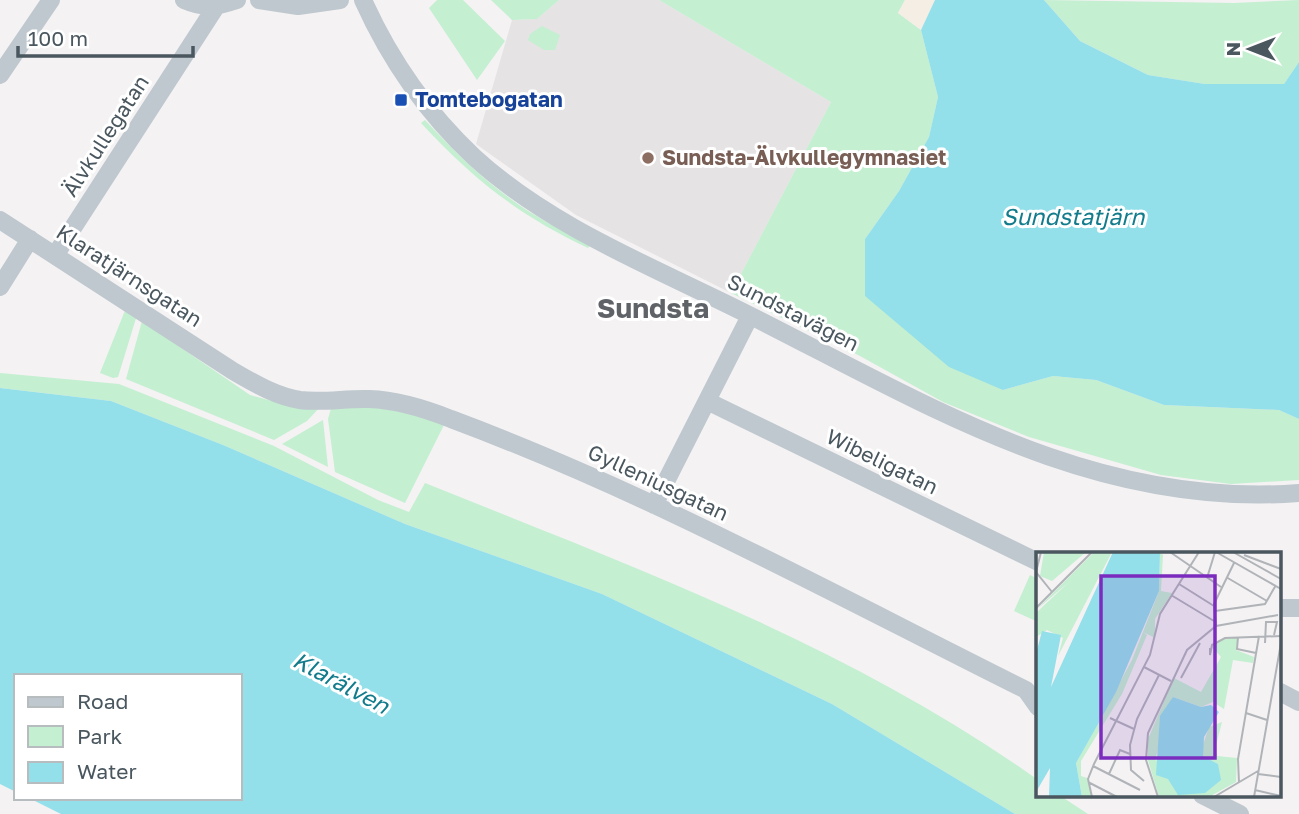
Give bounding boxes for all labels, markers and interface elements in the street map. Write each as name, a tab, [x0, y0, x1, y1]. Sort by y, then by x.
scale bar	[18, 14, 192, 58]
north arrow	[1215, 14, 1285, 84]
text: 100 m	[28, 25, 88, 51]
text: N	[1221, 42, 1244, 56]
street label: Älvkullegatan	[56, 70, 154, 201]
place label: Tomtebogatan	[415, 86, 563, 112]
marker: Tomtebogatan	[393, 92, 409, 108]
place label: Sundsta-Älvkullegymnasiet	[662, 144, 946, 170]
marker: Sundsta-Älvkullegymnasiet	[640, 150, 656, 166]
water label: Sundstatjärn	[1002, 202, 1145, 230]
street label: Klaratjärnsgatan	[52, 218, 207, 332]
street label: Sundstavägen	[723, 268, 864, 356]
district label: Sundsta	[597, 291, 709, 324]
street label: Wibeligatan	[822, 423, 943, 499]
street label: Gylleniusgatan	[584, 438, 733, 526]
inset map	[1036, 552, 1282, 796]
water label: Klarälven	[289, 645, 395, 719]
legend	[14, 674, 242, 800]
text: Road	[77, 688, 128, 714]
text: Park	[77, 723, 123, 749]
text: Water	[77, 758, 137, 784]

